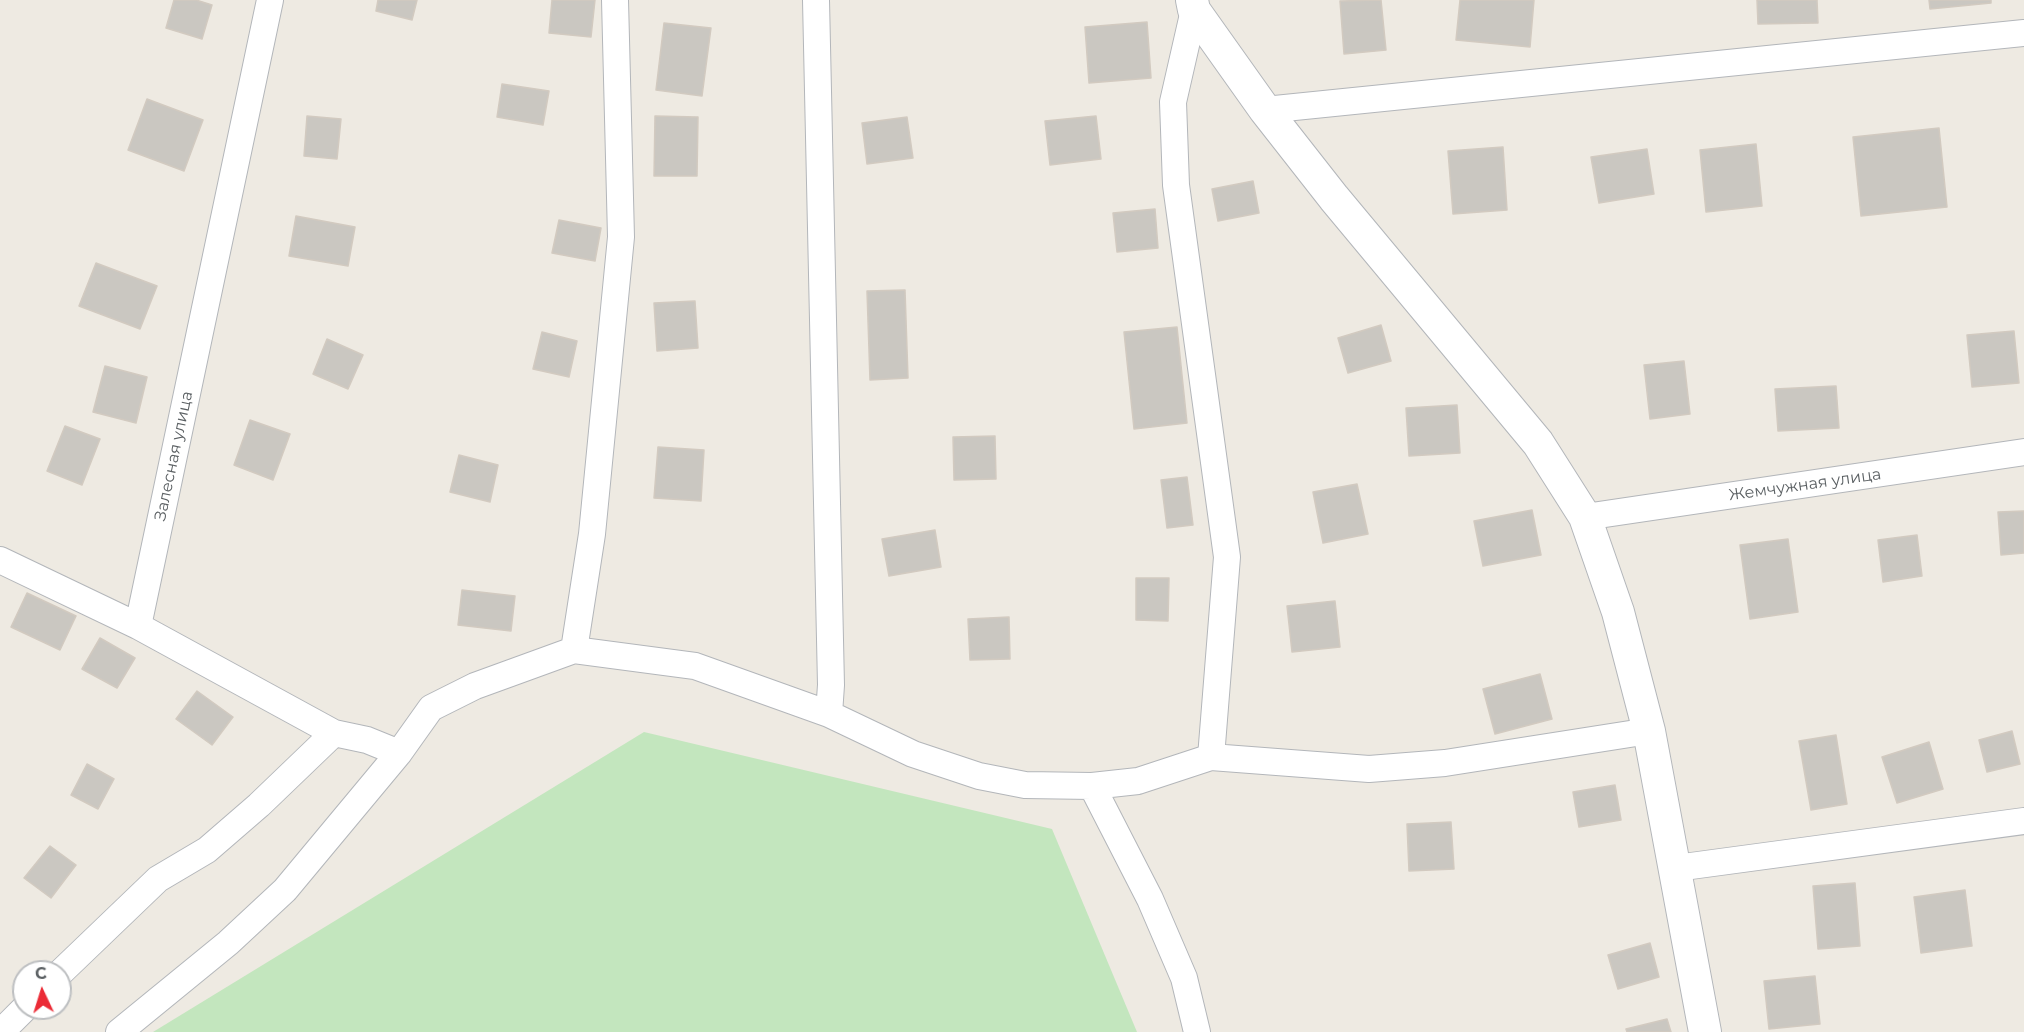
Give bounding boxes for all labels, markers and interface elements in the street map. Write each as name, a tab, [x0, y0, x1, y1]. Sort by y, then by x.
street label: Залесная улица	[151, 389, 197, 523]
street label: Жемчужная улица	[1728, 465, 1882, 505]
north arrow	[12, 960, 72, 1020]
text: С	[34, 964, 47, 983]

